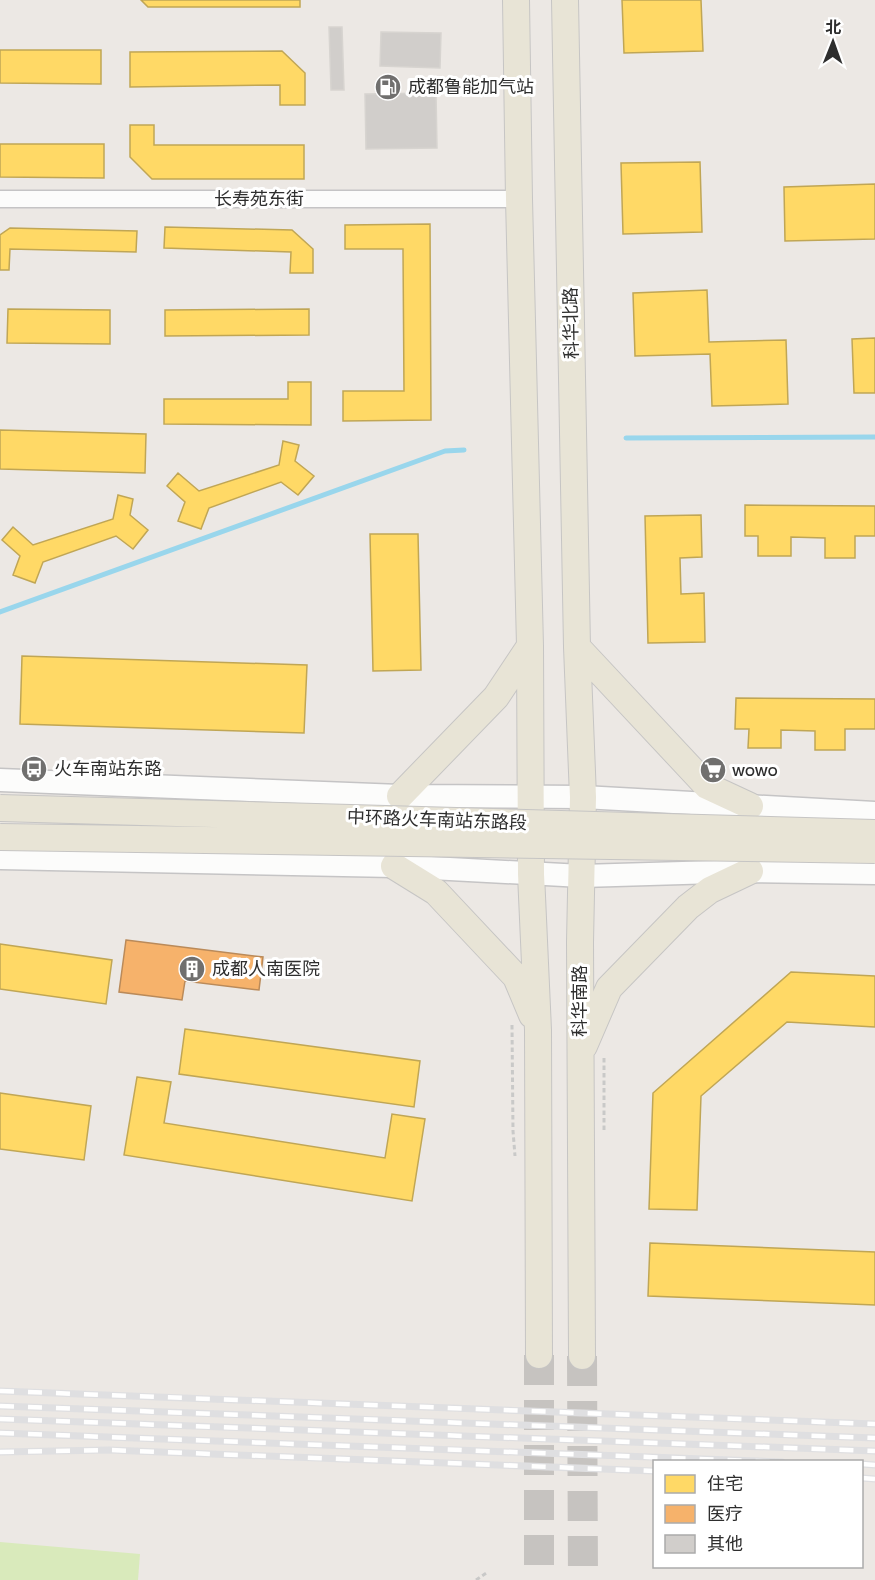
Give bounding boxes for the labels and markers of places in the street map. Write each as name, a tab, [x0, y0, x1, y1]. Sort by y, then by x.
fuel station icon: 成都鲁能加气站	[373, 72, 403, 102]
place label: 成都鲁能加气站	[408, 76, 534, 98]
bus stop icon: 火车南站东路	[19, 754, 49, 784]
supermarket icon: wowo	[698, 755, 728, 785]
place label: 火车南站东路	[54, 758, 162, 780]
place label: wowo	[732, 759, 778, 781]
building icon: 成都人南医院	[177, 954, 207, 984]
place label: 成都人南医院	[212, 958, 320, 980]

